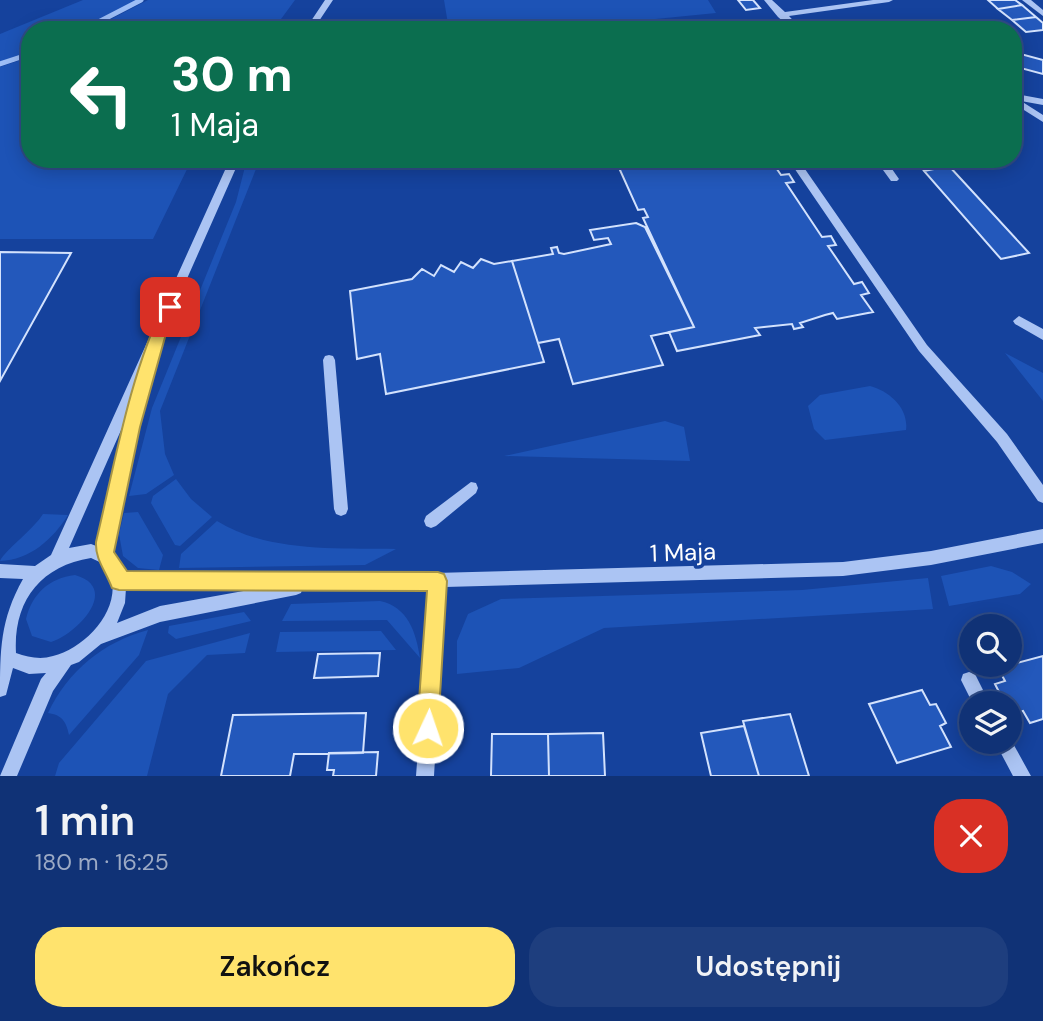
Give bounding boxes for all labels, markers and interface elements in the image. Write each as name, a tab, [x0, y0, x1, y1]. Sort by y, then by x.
text: 30 m	[171, 42, 293, 106]
icon: left	[56, 49, 147, 140]
text: 1 Maja	[171, 104, 259, 146]
pin	[140, 277, 200, 337]
icon: arrive	[151, 288, 189, 326]
street label: 1 Maja	[649, 535, 717, 569]
map controls	[959, 614, 1022, 754]
button: search	[959, 614, 1022, 677]
position arrow	[391, 691, 465, 765]
button: layers	[959, 691, 1022, 754]
text: 1 min	[35, 793, 135, 848]
button: close	[934, 799, 1008, 873]
text: 180 m · 16:25	[35, 847, 169, 877]
button: Zakończ	[35, 927, 515, 1007]
button: Udostępnij	[529, 927, 1008, 1007]

